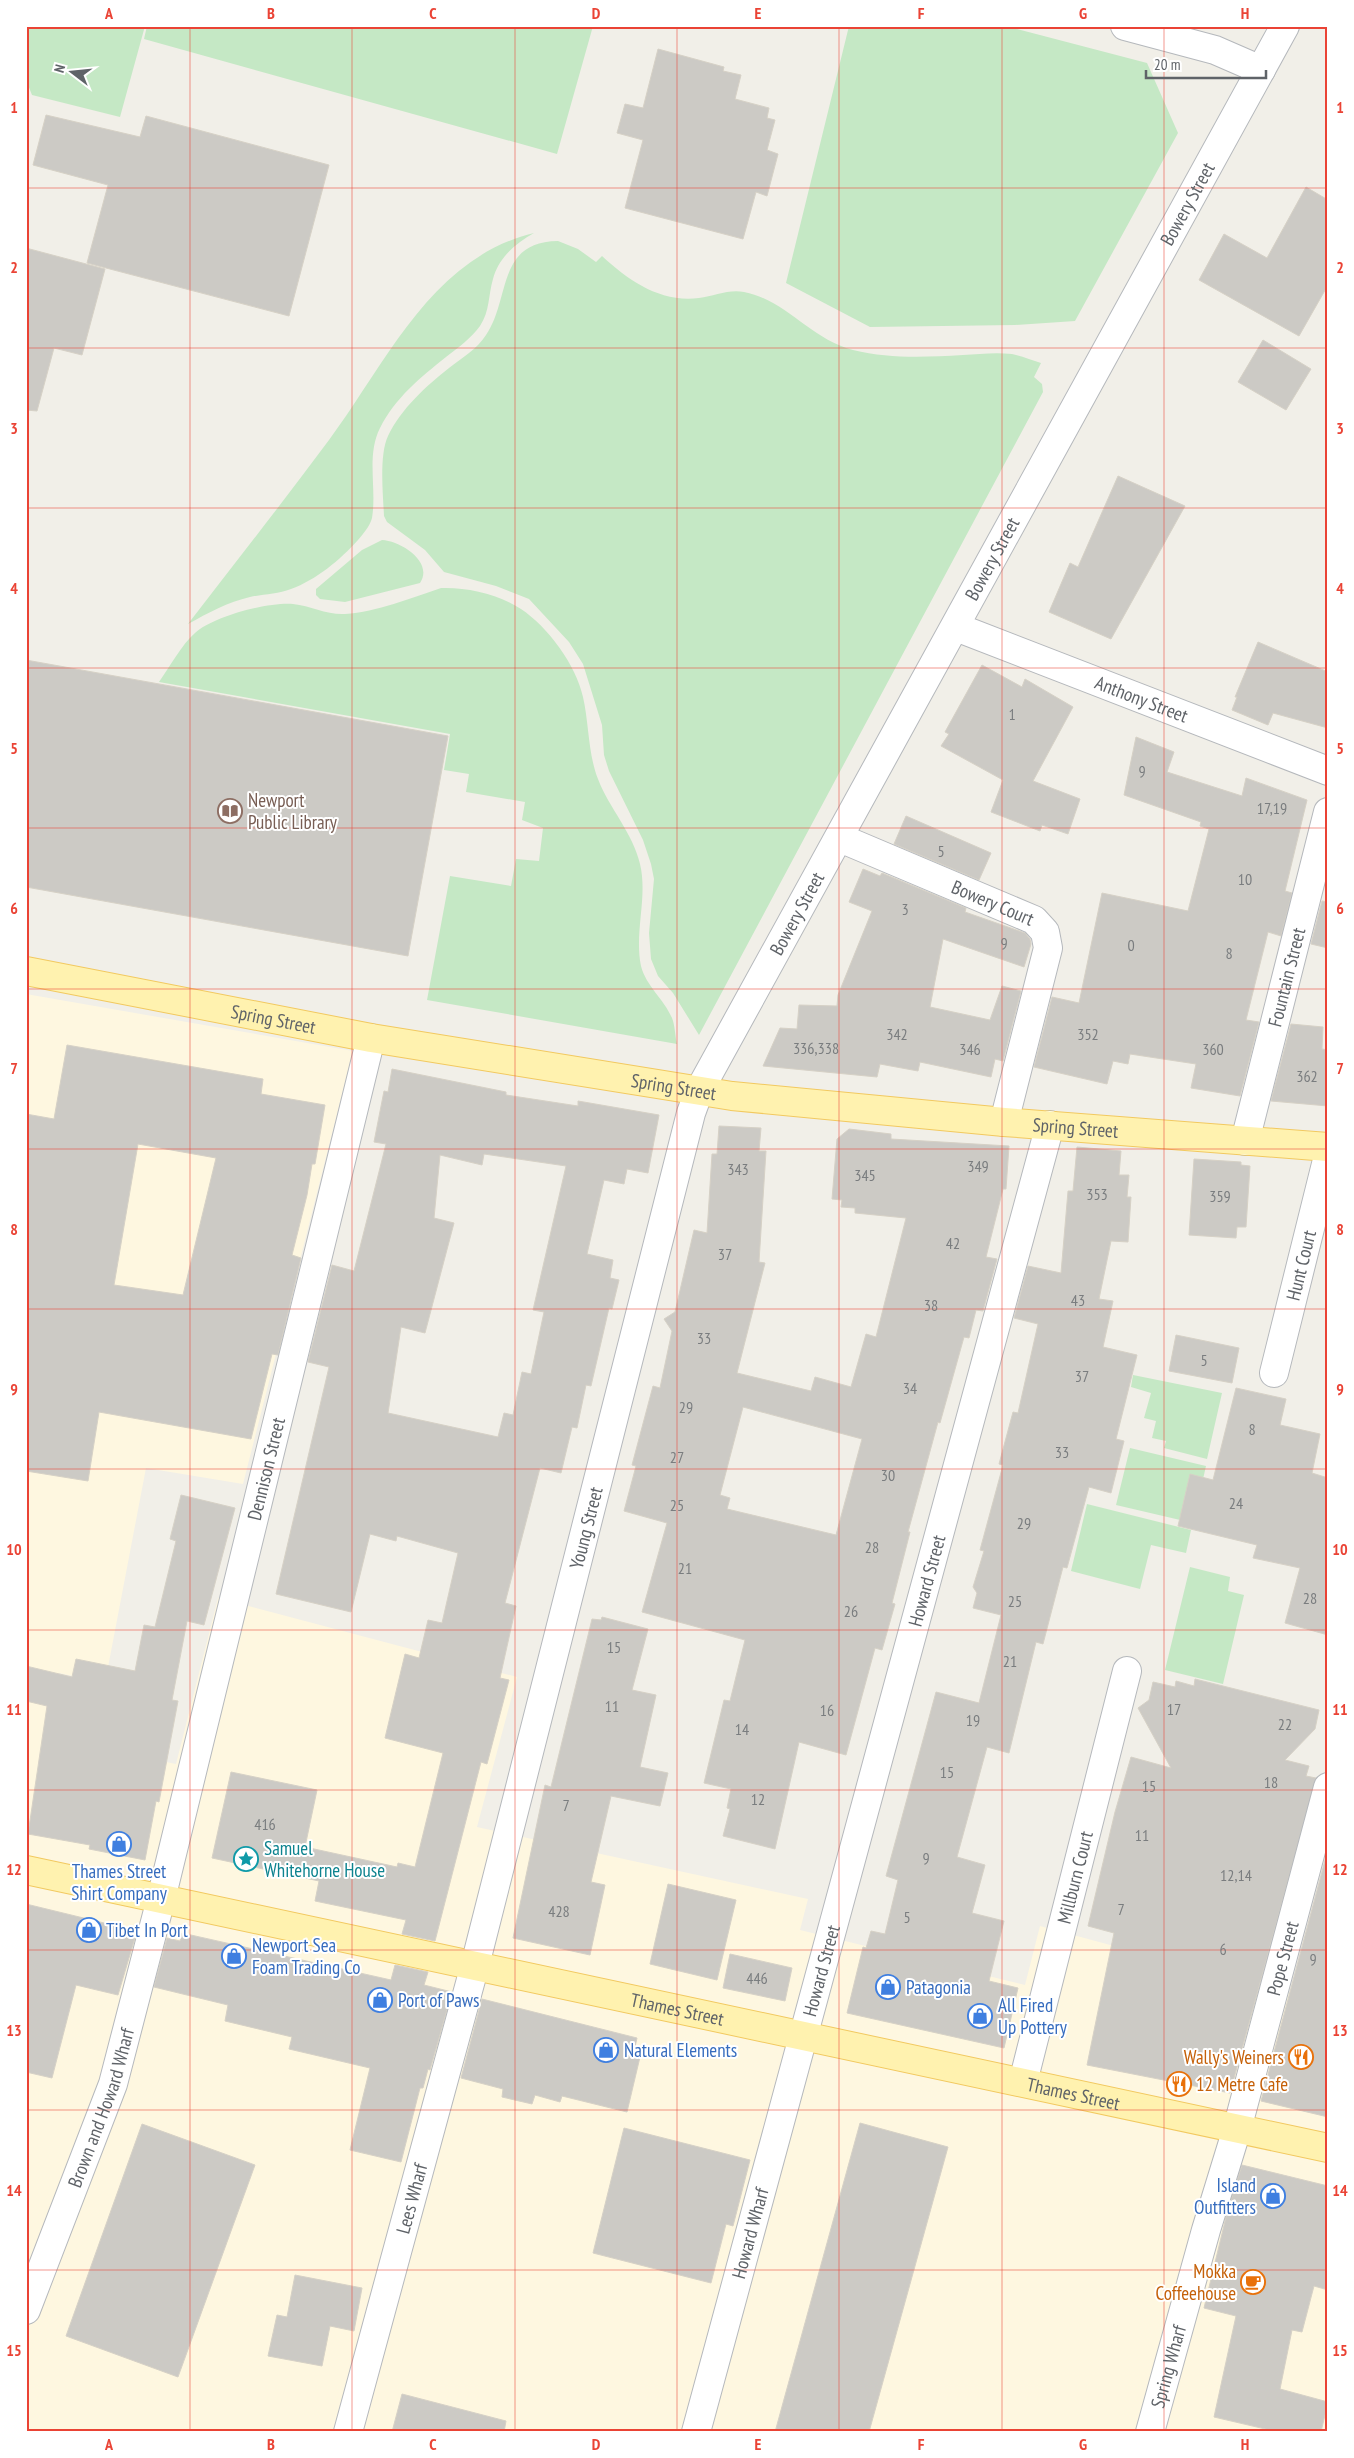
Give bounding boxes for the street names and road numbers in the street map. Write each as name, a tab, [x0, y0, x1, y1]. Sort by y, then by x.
street label: Bowery Street	[1155, 157, 1220, 249]
street label: Bowery Street	[959, 512, 1025, 604]
street label: Anthony Street	[1092, 670, 1192, 728]
street label: Bowery Street	[764, 867, 830, 959]
street label: Bowery Court	[948, 875, 1038, 931]
street label: Fountain Street	[1262, 924, 1311, 1029]
street label: Spring Street	[229, 999, 318, 1039]
street label: Spring Street	[629, 1068, 719, 1105]
street label: Spring Street	[1032, 1112, 1120, 1143]
street label: Hunt Court	[1281, 1227, 1321, 1303]
street label: Dennison Street	[242, 1414, 290, 1523]
street label: Young Street	[564, 1484, 608, 1571]
street label: Howard Street	[903, 1531, 951, 1629]
street label: Millburn Court	[1052, 1828, 1098, 1926]
street label: Pope Street	[1261, 1918, 1304, 1998]
street label: Howard Street	[797, 1921, 845, 2019]
street label: Thames Street	[629, 1987, 727, 2031]
street label: Brown and Howard Wharf	[62, 2024, 139, 2191]
street label: Thames Street	[1025, 2072, 1123, 2115]
street label: Lees Wharf	[391, 2160, 433, 2236]
street label: Howard Wharf	[726, 2184, 774, 2281]
street label: Spring Wharf	[1145, 2321, 1191, 2411]

